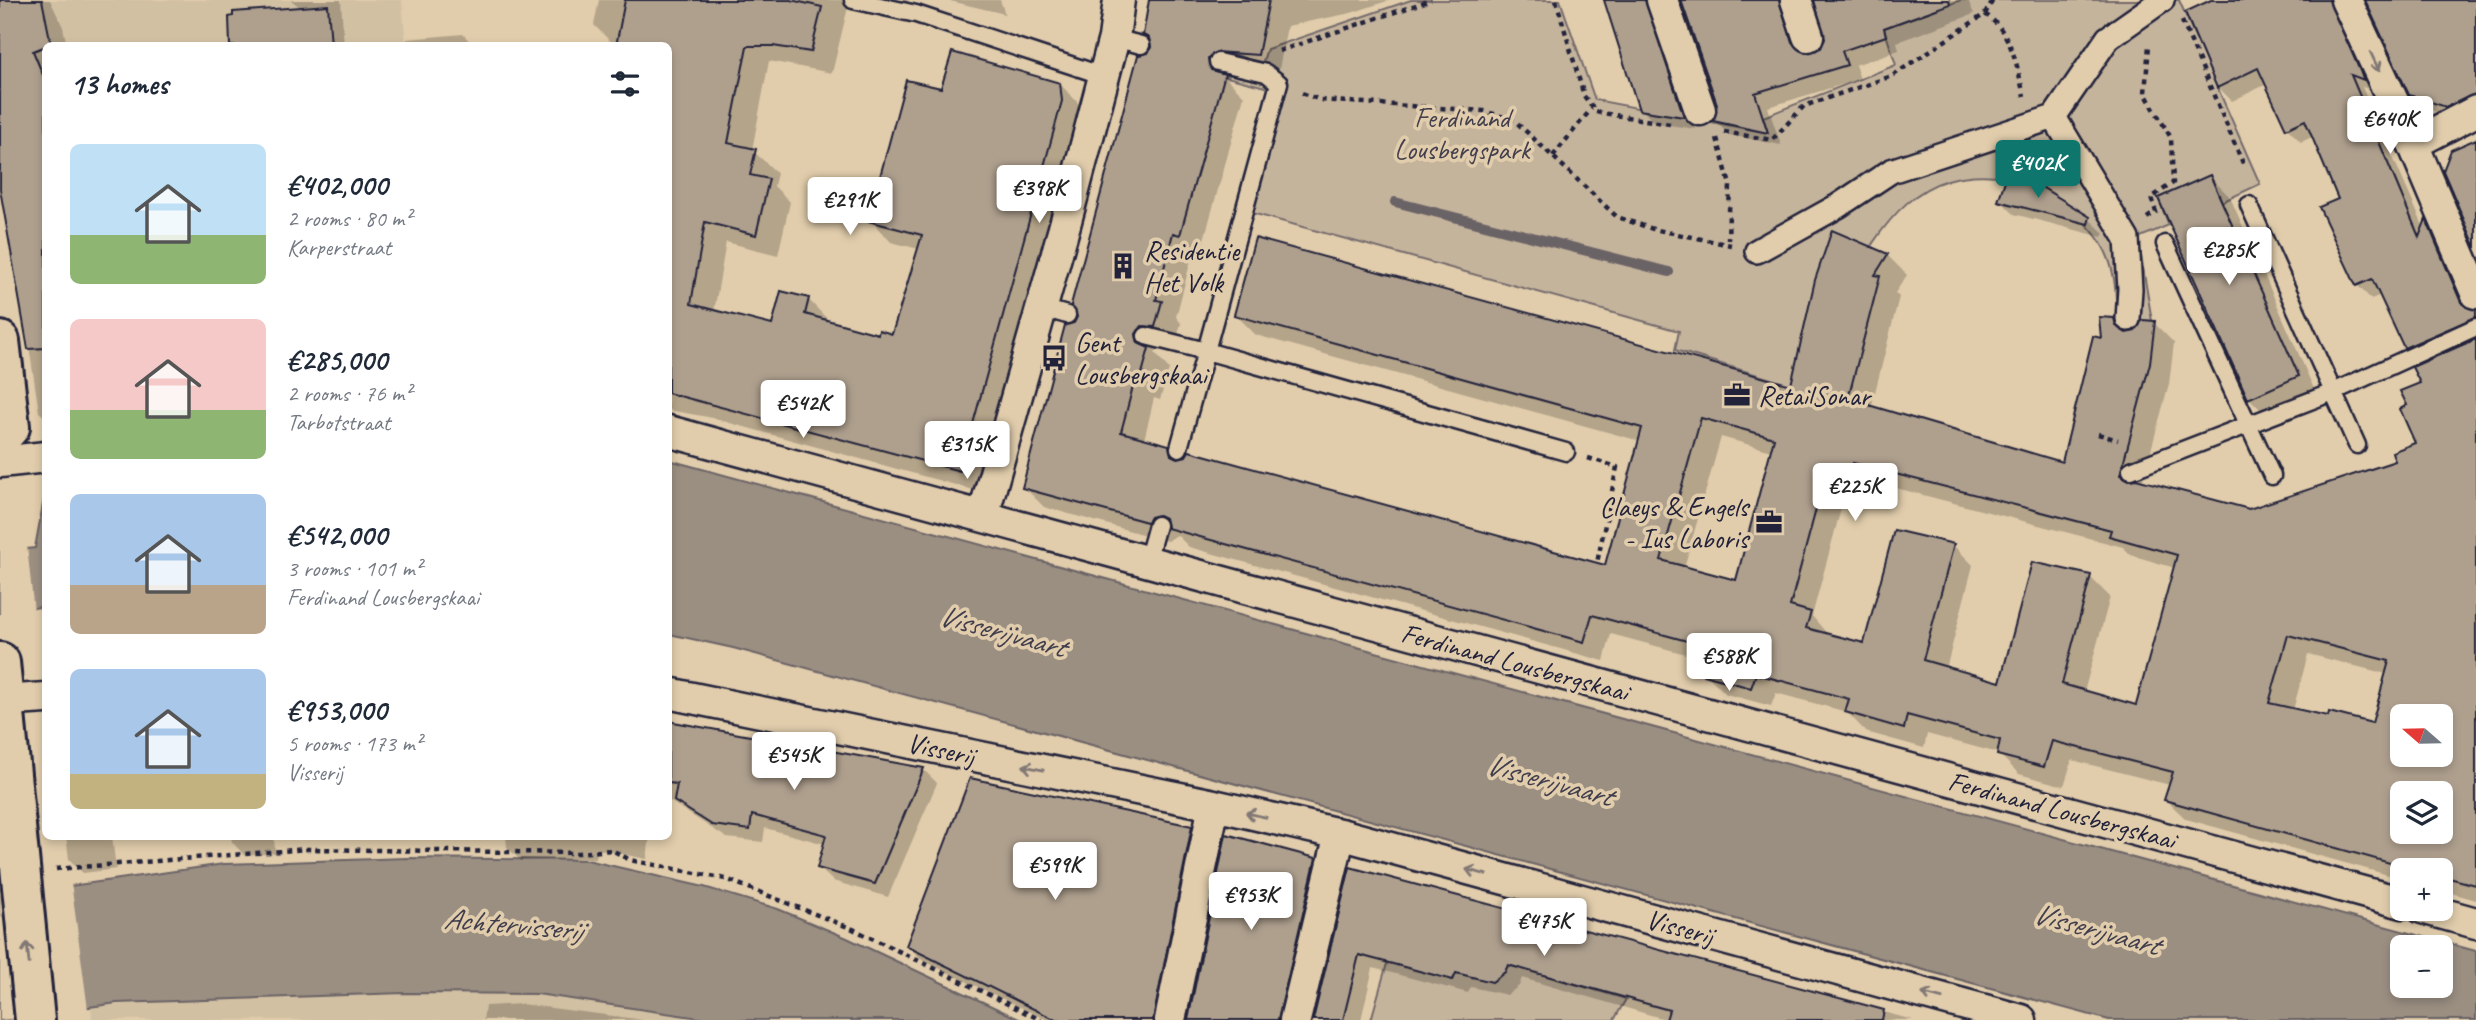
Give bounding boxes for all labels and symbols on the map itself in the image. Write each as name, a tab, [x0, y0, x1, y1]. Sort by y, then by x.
one-way arrow	[2369, 51, 2382, 72]
pin: €640K	[2341, 96, 2439, 156]
park label: Ferdinand Lousbergspark	[1394, 100, 1532, 167]
pin: €402K	[1989, 140, 2087, 200]
pin: €398K	[990, 166, 1088, 225]
pin: €291K	[801, 177, 899, 237]
pin: €285K	[2180, 228, 2278, 287]
place label: Residentie Het Volk	[1144, 233, 1241, 300]
building icon: Residentie Het Volk	[1108, 251, 1138, 281]
place label: Gent Lousbergskaai	[1075, 325, 1210, 392]
bus stop icon: Gent Lousbergskaai	[1039, 343, 1069, 373]
place label: RetailSonar	[1758, 378, 1873, 413]
pin: €542K	[754, 380, 852, 440]
office icon: RetailSonar	[1722, 380, 1752, 410]
pin: €315K	[918, 421, 1016, 481]
pin: €225K	[1806, 463, 1904, 523]
place label: Claeys & Engels - Ius Laboris	[1599, 489, 1750, 556]
office icon: Claeys & Engels - Ius Laboris	[1754, 507, 1784, 537]
water label: Visserijvaart	[935, 596, 1075, 668]
street label: Ferdinand Lousbergskaai	[1398, 615, 1636, 710]
pin: €588K	[1680, 634, 1778, 693]
north arrow	[2390, 704, 2454, 766]
street label: Visserij	[904, 725, 981, 774]
pin: €545K	[745, 732, 843, 792]
water label: Visserijvaart	[1482, 745, 1622, 817]
one-way arrow	[1022, 760, 1045, 774]
street label: Ferdinand Lousbergskaai	[1945, 763, 2183, 858]
one-way arrow	[1245, 807, 1268, 821]
pin: €599K	[1006, 842, 1104, 902]
one-way arrow	[1465, 865, 1488, 878]
pin: €953K	[1202, 872, 1300, 932]
water label: Visserijvaart	[2029, 894, 2169, 966]
pin: €475K	[1495, 898, 1593, 958]
water label: Achtervisserij	[443, 899, 590, 950]
street label: Visserij	[1643, 901, 1721, 954]
one-way arrow	[21, 943, 34, 965]
one-way arrow	[1921, 988, 1943, 1001]

